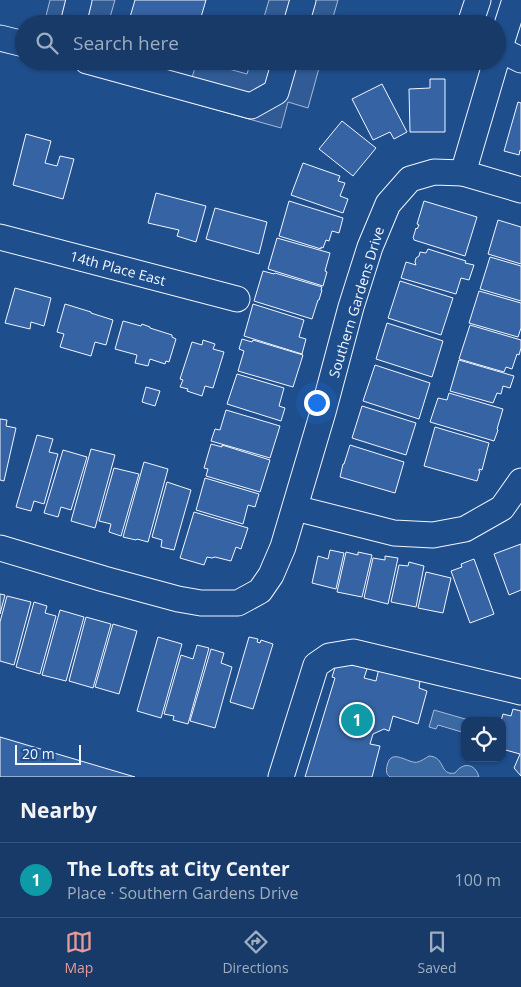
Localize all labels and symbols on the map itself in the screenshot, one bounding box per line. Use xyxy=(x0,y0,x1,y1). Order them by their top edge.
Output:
street label: Southern Gardens Drive xyxy=(324,224,388,380)
street label: 14th Place East xyxy=(68,246,168,290)
your location xyxy=(304,390,330,416)
pin: 1 xyxy=(341,701,373,739)
scale bar xyxy=(15,742,81,765)

